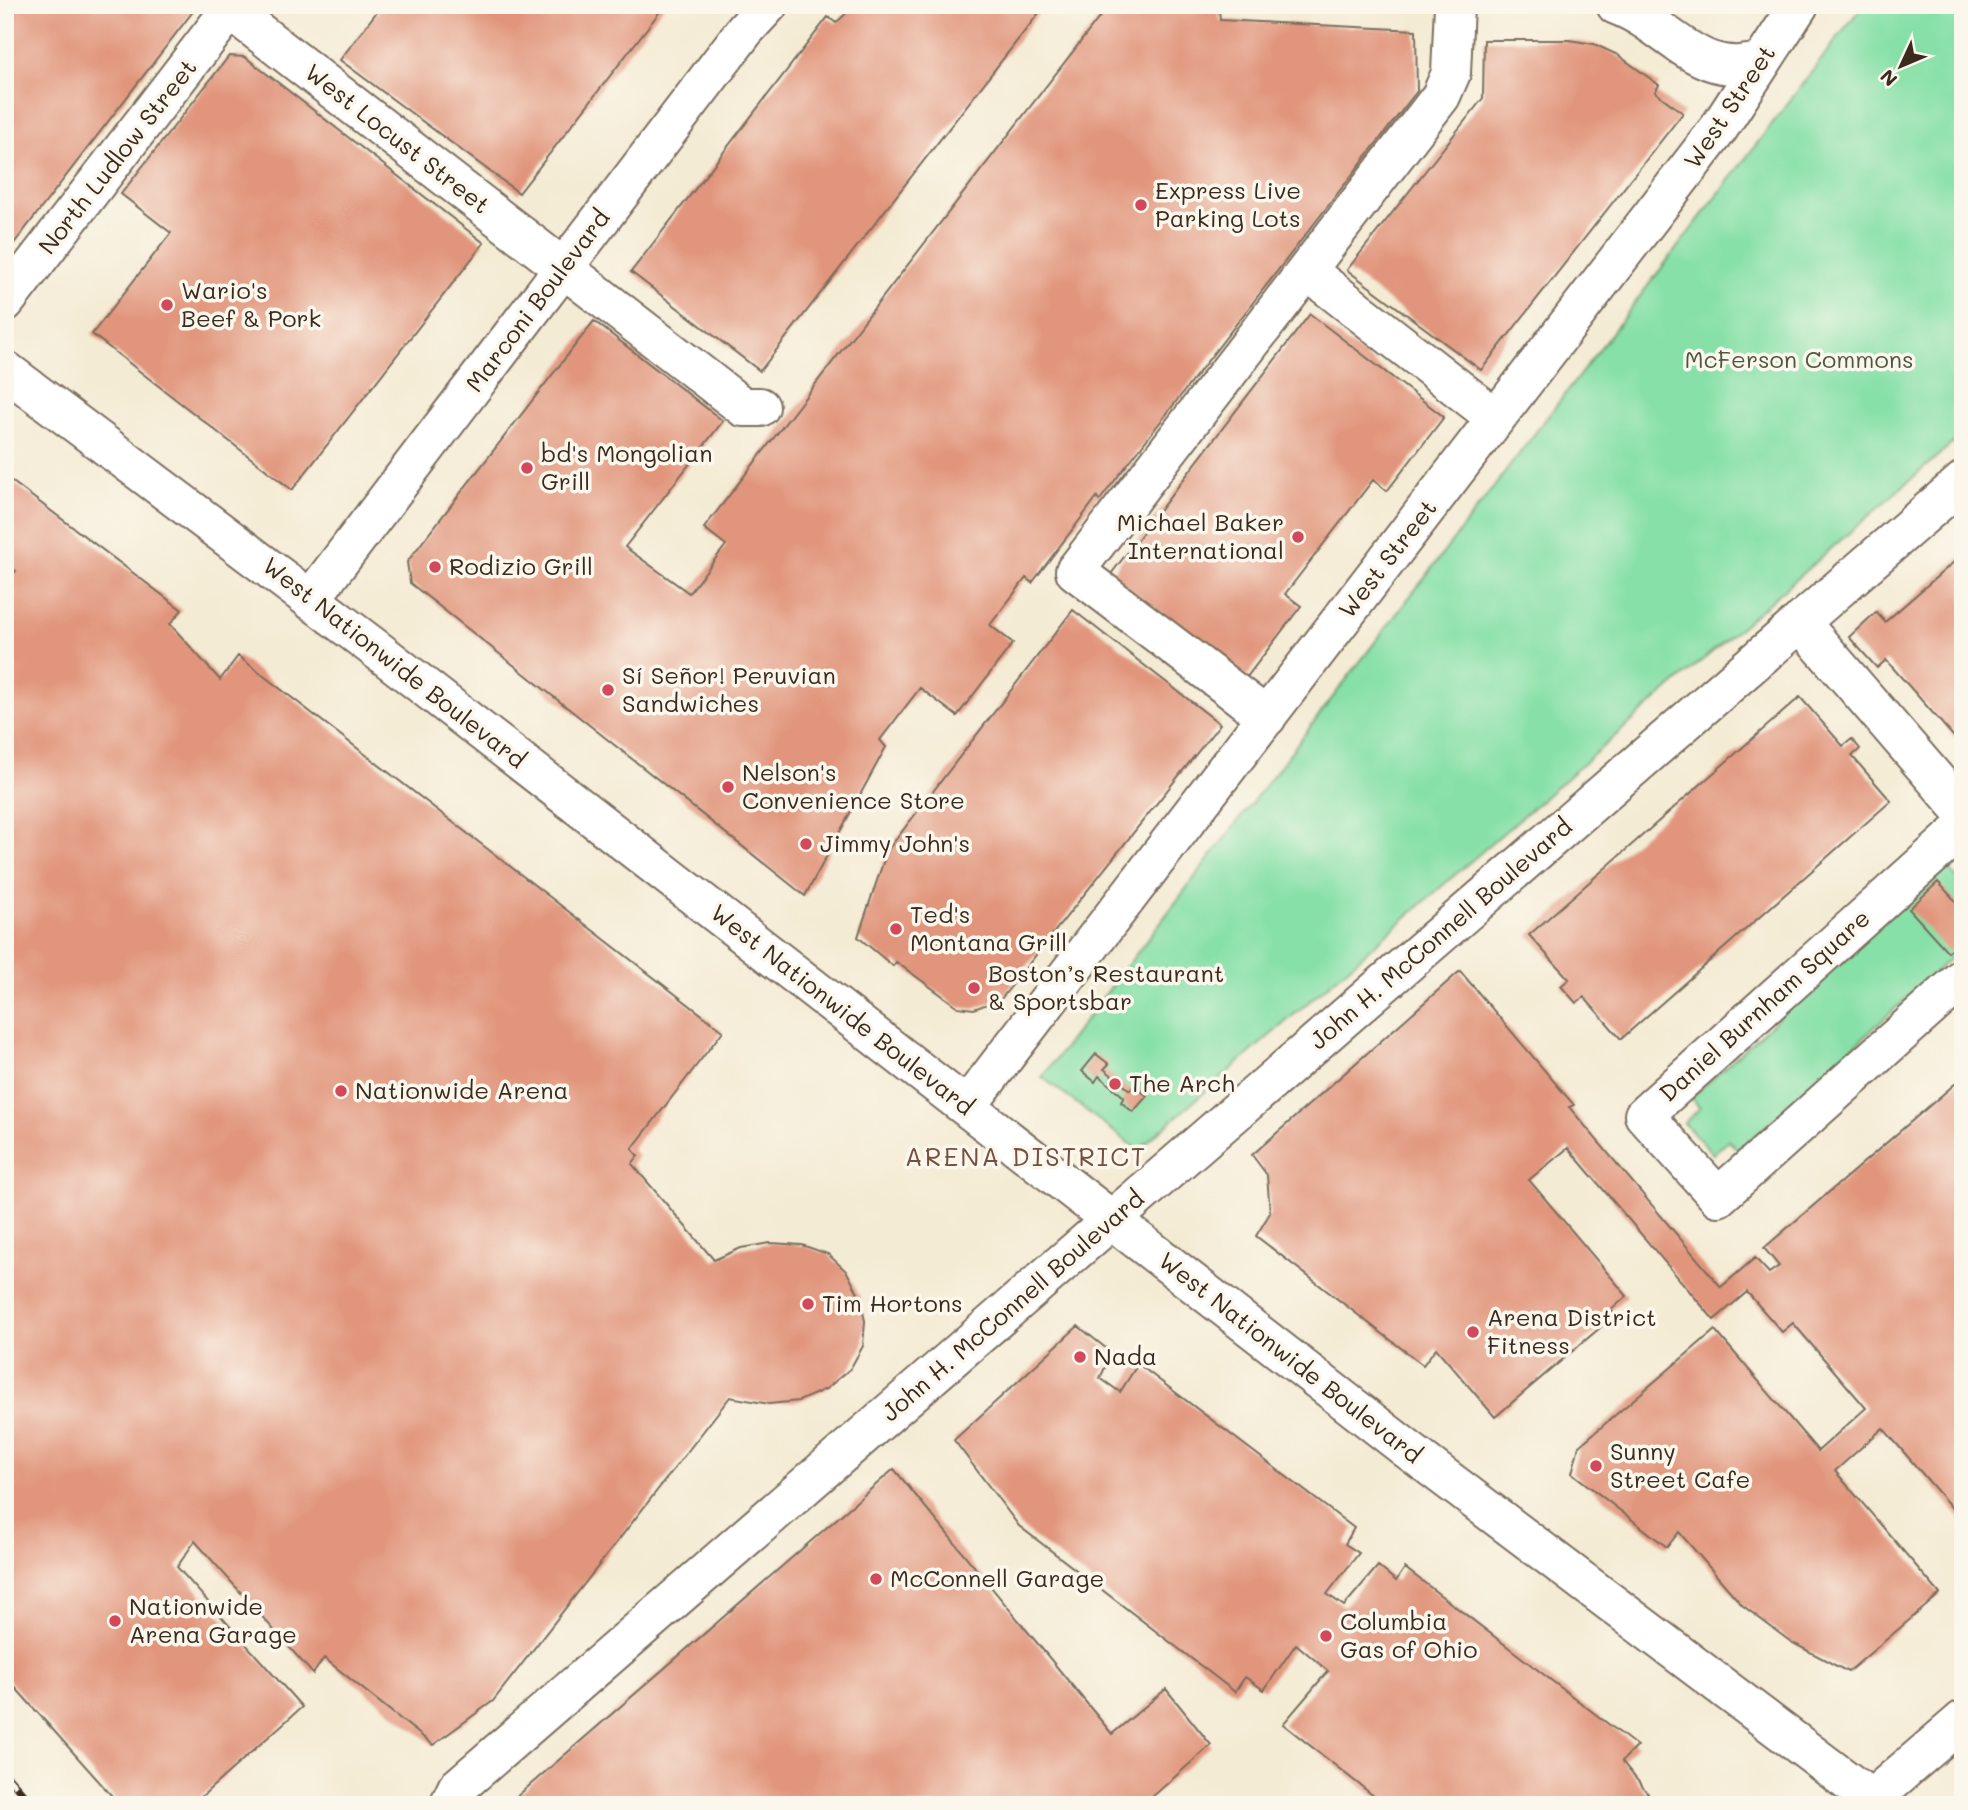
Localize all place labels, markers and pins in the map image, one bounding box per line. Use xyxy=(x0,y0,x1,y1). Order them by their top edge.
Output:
place label: Express Live Parking Lots xyxy=(1155,174,1301,233)
marker: Express Live Parking Lots xyxy=(1133,197,1149,213)
place label: Wario's Beef & Pork xyxy=(181,274,321,333)
marker: Wario's Beef & Pork xyxy=(159,297,175,313)
place label: bd's Mongolian Grill xyxy=(541,437,713,496)
marker: bd's Mongolian Grill xyxy=(519,460,535,476)
place label: Michael Baker International xyxy=(1117,506,1284,565)
marker: Michael Baker International xyxy=(1290,529,1306,545)
place label: Rodizio Grill xyxy=(449,550,593,581)
marker: Rodizio Grill xyxy=(427,559,443,575)
place label: Sí Señor! Peruvian Sandwiches xyxy=(622,659,836,718)
marker: Sí Señor! Peruvian Sandwiches xyxy=(600,682,616,698)
place label: Nelson's Convenience Store xyxy=(742,756,965,815)
marker: Nelson's Convenience Store xyxy=(720,779,736,795)
place label: Jimmy John's xyxy=(820,827,970,858)
marker: Jimmy John's xyxy=(798,836,814,852)
place label: Ted's Montana Grill xyxy=(910,898,1067,957)
marker: Ted's Montana Grill xyxy=(888,921,904,937)
place label: Boston’s Restaurant & Sportsbar xyxy=(988,957,1224,1016)
marker: Boston’s Restaurant & Sportsbar xyxy=(966,980,982,996)
place label: The Arch xyxy=(1129,1067,1235,1098)
place label: Nationwide Arena xyxy=(355,1074,569,1105)
marker: The Arch xyxy=(1107,1076,1123,1092)
marker: Nationwide Arena xyxy=(333,1083,349,1099)
place label: Tim Hortons xyxy=(822,1287,963,1318)
marker: Tim Hortons xyxy=(800,1296,816,1312)
place label: Arena District Fitness xyxy=(1487,1301,1657,1360)
marker: Arena District Fitness xyxy=(1465,1324,1481,1340)
place label: Nada xyxy=(1094,1340,1157,1371)
marker: Nada xyxy=(1072,1349,1088,1365)
place label: Sunny Street Cafe xyxy=(1610,1435,1750,1494)
marker: Sunny Street Cafe xyxy=(1588,1458,1604,1474)
place label: McConnell Garage xyxy=(890,1562,1104,1593)
marker: McConnell Garage xyxy=(868,1571,884,1587)
place label: Nationwide Arena Garage xyxy=(129,1590,297,1649)
place label: Columbia Gas of Ohio xyxy=(1340,1605,1477,1664)
marker: Nationwide Arena Garage xyxy=(107,1613,123,1629)
marker: Columbia Gas of Ohio xyxy=(1318,1628,1334,1644)

